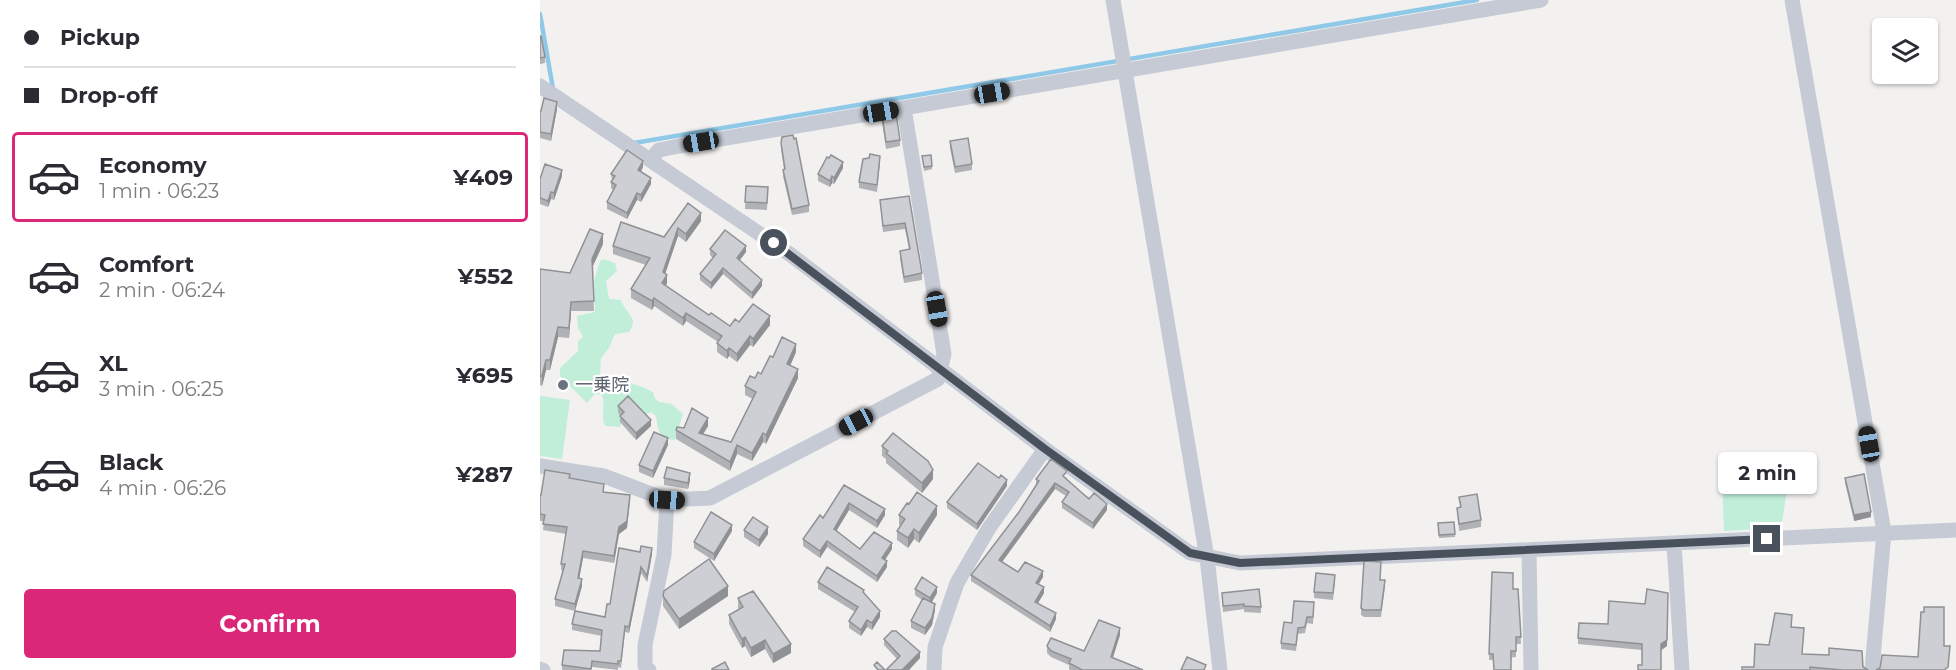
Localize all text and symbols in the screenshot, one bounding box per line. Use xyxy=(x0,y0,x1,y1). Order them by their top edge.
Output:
map controls xyxy=(1872,18,1938,84)
button: layers xyxy=(1872,18,1938,84)
text: Pickup xyxy=(60,24,140,51)
car xyxy=(973,81,1011,105)
text: Drop-off xyxy=(60,82,158,109)
car xyxy=(862,100,900,124)
car xyxy=(682,130,720,154)
icon: car xyxy=(27,150,81,204)
text: Economy xyxy=(99,152,207,179)
text: ¥409 xyxy=(453,164,513,191)
text: 1 min · 06:23 xyxy=(99,179,219,203)
route start xyxy=(760,229,787,256)
icon: car xyxy=(27,249,81,303)
text: Comfort xyxy=(99,251,194,278)
text: ¥552 xyxy=(458,263,513,290)
text: 2 min · 06:24 xyxy=(99,278,225,302)
car xyxy=(925,290,949,328)
icon: car xyxy=(27,348,81,402)
text: XL xyxy=(99,350,128,377)
text: ¥695 xyxy=(456,362,513,389)
place label: 一乗院 xyxy=(575,374,629,396)
text: 3 min · 06:25 xyxy=(99,377,224,401)
marker: 一乗院 xyxy=(556,378,570,392)
car xyxy=(836,406,876,438)
car xyxy=(1857,425,1881,463)
icon: car xyxy=(27,447,81,501)
text: Black xyxy=(99,449,163,476)
callout: 2 min xyxy=(1718,452,1816,494)
text: ¥287 xyxy=(456,461,513,488)
text: 2 min xyxy=(1738,461,1797,485)
text: 4 min · 06:26 xyxy=(99,476,226,500)
car xyxy=(649,490,685,510)
route end xyxy=(1753,525,1780,552)
button: Confirm xyxy=(24,589,516,658)

